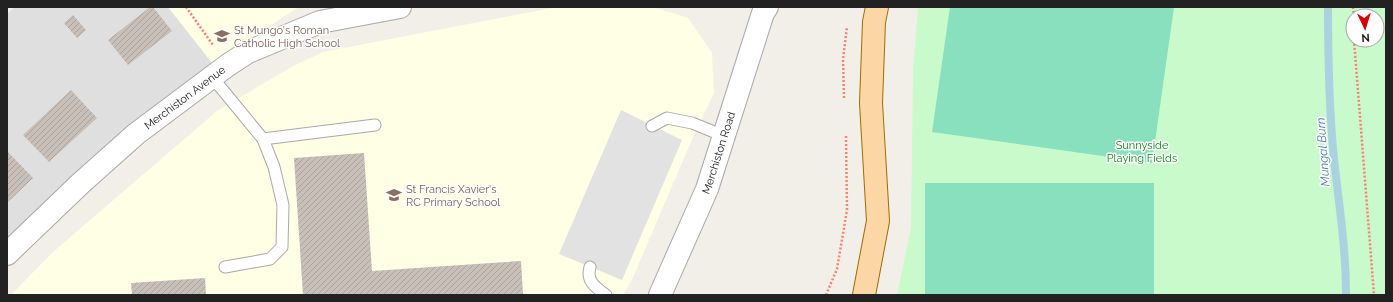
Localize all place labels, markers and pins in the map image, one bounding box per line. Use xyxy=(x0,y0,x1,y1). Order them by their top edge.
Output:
place label: St Mungo's Roman Catholic High School xyxy=(234,24,340,50)
school or university icon: St Mungo's Roman Catholic High School xyxy=(213,27,231,45)
place label: St Francis Xavier's RC Primary School xyxy=(406,183,500,209)
school or university icon: St Francis Xavier's RC Primary School xyxy=(385,186,403,204)

